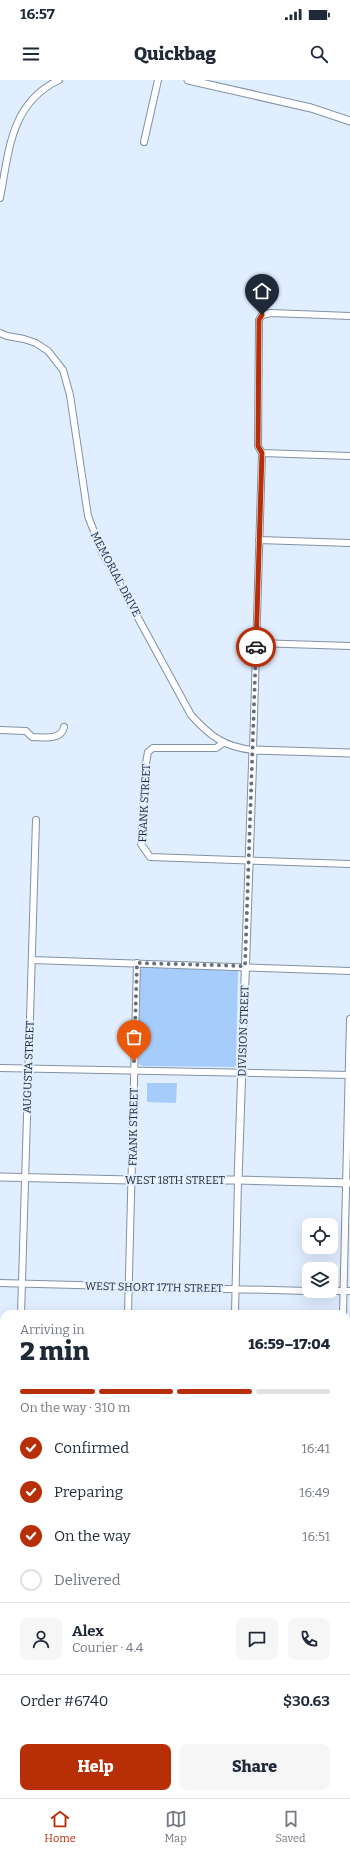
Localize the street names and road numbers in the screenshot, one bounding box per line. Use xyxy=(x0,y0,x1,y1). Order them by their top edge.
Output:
street label: MEMORIAL DRIVE xyxy=(88,530,143,619)
street label: FRANK STREET xyxy=(136,763,153,843)
street label: DIVISION STREET xyxy=(235,985,252,1077)
street label: AUGUSTA STREET xyxy=(20,1020,37,1114)
street label: FRANK STREET xyxy=(126,1087,141,1166)
street label: WEST 18TH STREET xyxy=(125,1174,225,1187)
street label: WEST SHORT 17TH STREET xyxy=(85,1280,224,1295)

